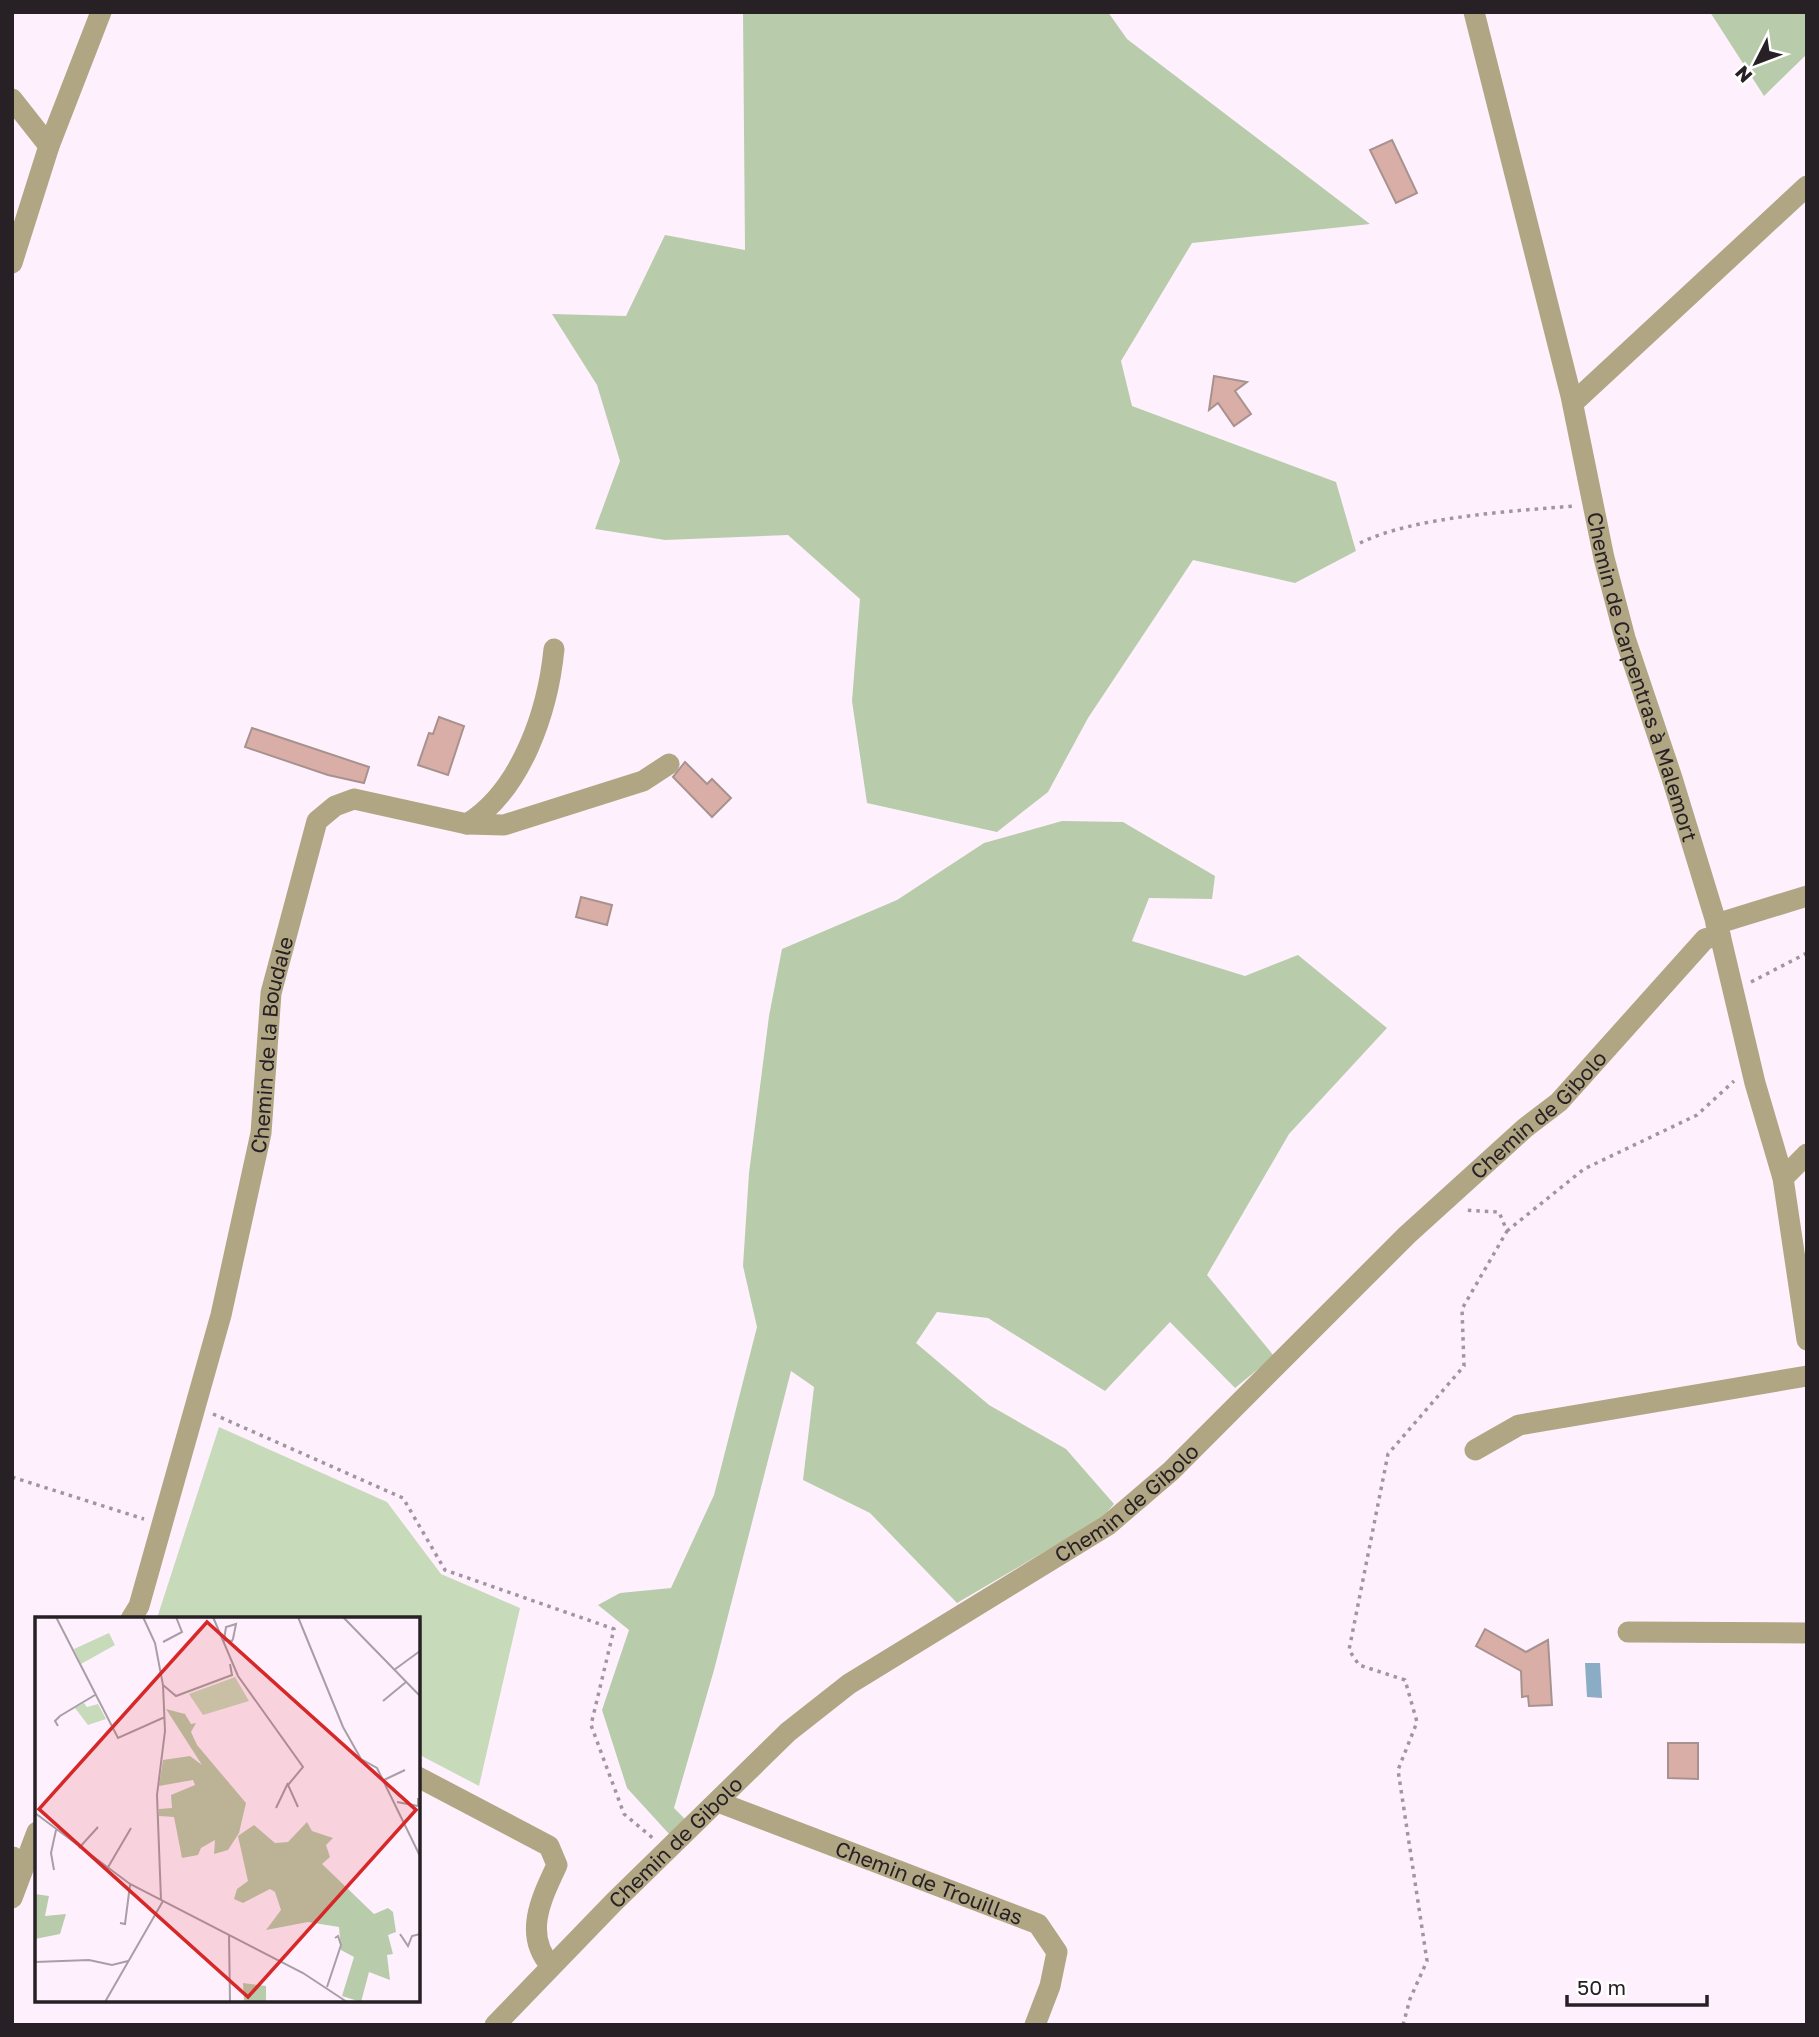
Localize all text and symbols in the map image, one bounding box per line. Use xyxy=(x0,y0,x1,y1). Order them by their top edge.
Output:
north arrow xyxy=(1721,28,1791,98)
text: N xyxy=(1730,62,1756,88)
street label: Chemin de Carpentras à Malemort xyxy=(1582,509,1704,845)
street label: Chemin de la Boudale xyxy=(244,933,299,1156)
street label: Chemin de Gibolo xyxy=(1465,1045,1612,1184)
street label: Chemin de Gibolo xyxy=(1050,1438,1204,1568)
inset map xyxy=(35,1617,420,2002)
street label: Chemin de Gibolo xyxy=(603,1771,748,1913)
street label: Chemin de Trouillas xyxy=(832,1835,1027,1930)
scale bar xyxy=(1567,1964,1707,2008)
text: 50 m xyxy=(1577,1974,1626,2000)

